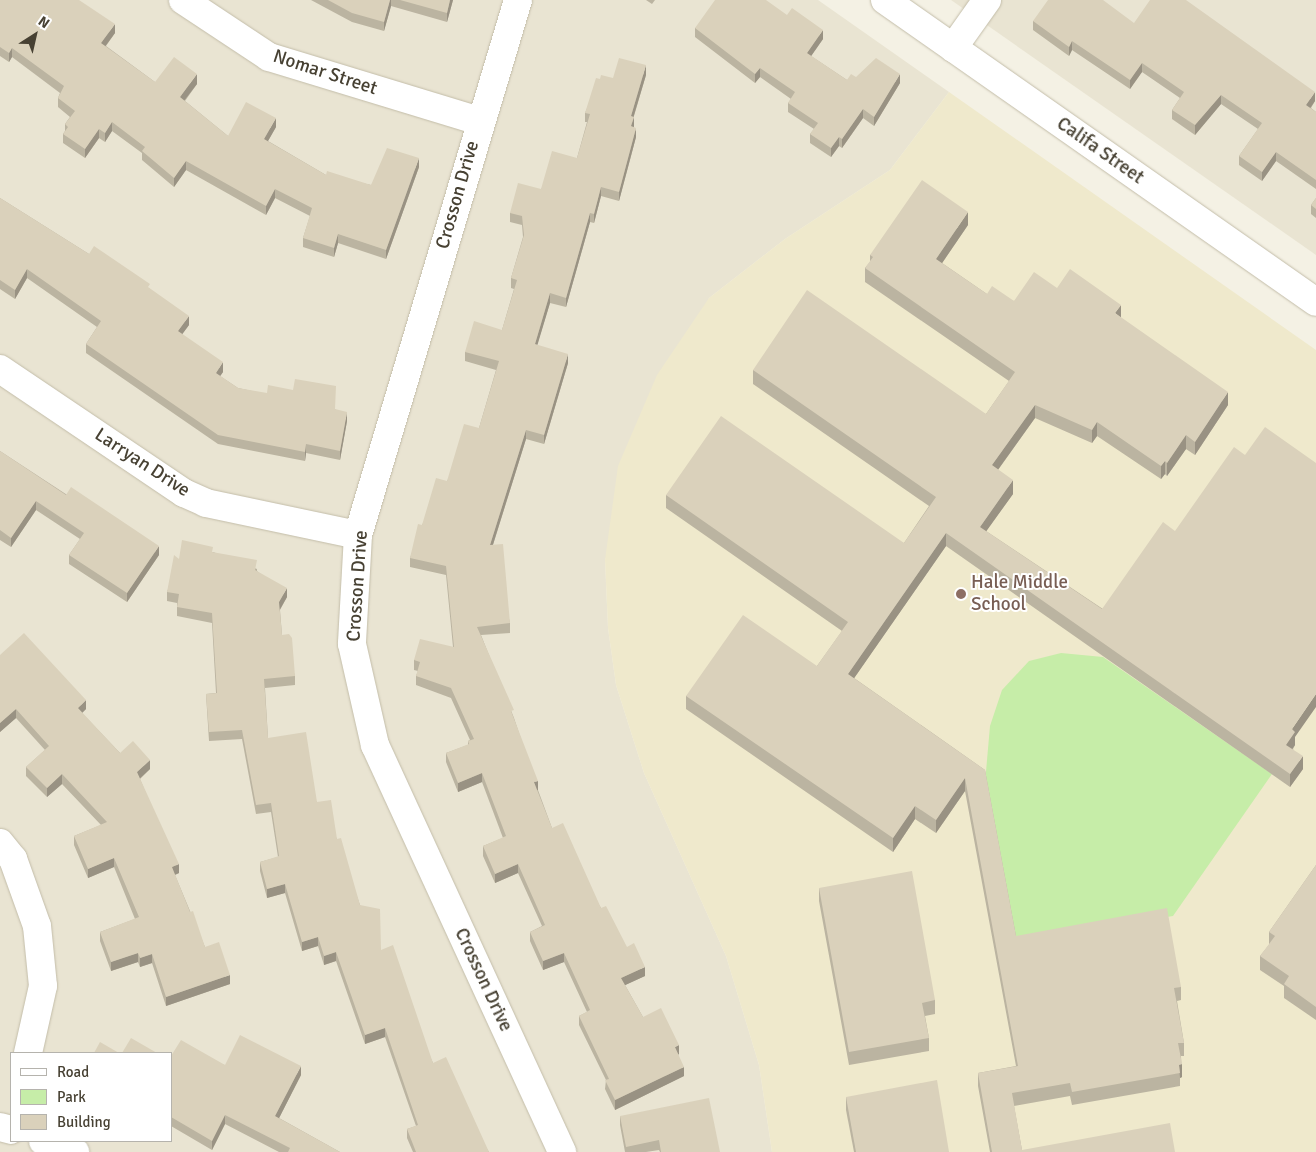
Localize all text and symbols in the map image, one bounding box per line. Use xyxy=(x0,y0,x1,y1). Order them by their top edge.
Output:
north arrow xyxy=(10,10,60,60)
text: N xyxy=(35,13,53,32)
street label: Nomar Street xyxy=(270,45,380,101)
street label: Califa Street xyxy=(1052,113,1148,189)
street label: Crosson Drive xyxy=(432,138,484,252)
street label: Larryan Drive xyxy=(90,424,194,502)
street label: Crosson Drive xyxy=(343,530,373,642)
place label: Hale Middle School xyxy=(971,572,1068,616)
marker: Hale Middle School xyxy=(955,588,967,600)
street label: Crosson Drive xyxy=(449,925,517,1035)
legend xyxy=(10,1052,172,1142)
text: Road xyxy=(57,1063,89,1081)
text: Park xyxy=(57,1088,86,1106)
text: Building xyxy=(57,1113,111,1131)

